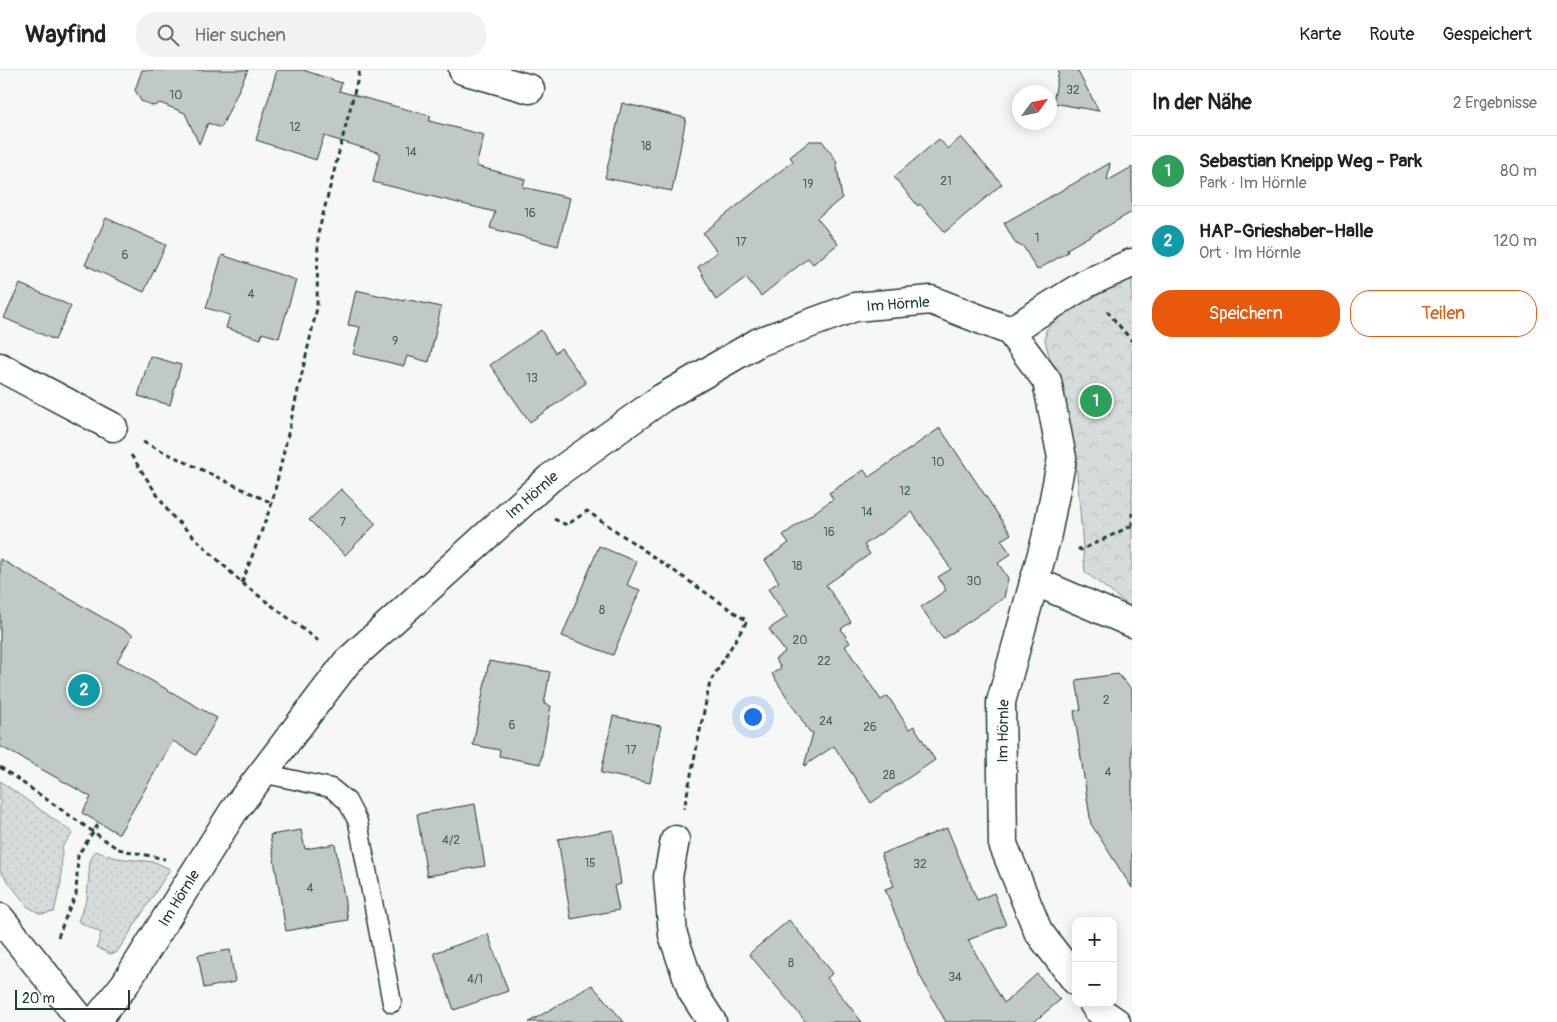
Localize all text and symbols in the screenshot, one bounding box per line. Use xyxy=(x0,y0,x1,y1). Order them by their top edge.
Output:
search box xyxy=(136,12,486,57)
text: Wayfind xyxy=(25,20,106,49)
icon: search xyxy=(154,21,182,49)
text: Hier suchen xyxy=(194,23,286,47)
text: Karte xyxy=(1299,23,1341,46)
text: Route xyxy=(1369,23,1414,46)
text: Gespeichert xyxy=(1442,23,1532,46)
house number: 32 xyxy=(1066,83,1080,98)
north arrow xyxy=(1012,85,1057,130)
house number: 10 xyxy=(170,88,182,103)
text: In der Nähe xyxy=(1152,89,1252,116)
text: 2 Ergebnisse xyxy=(1453,93,1537,113)
house number: 12 xyxy=(289,120,301,135)
house number: 18 xyxy=(641,139,651,154)
house number: 14 xyxy=(405,145,417,160)
text: Sebastian Kneipp Weg - Park xyxy=(1199,149,1422,173)
text: 1 xyxy=(1165,161,1171,181)
text: 80 m xyxy=(1500,161,1537,181)
text: Park · Im Hörnle xyxy=(1199,173,1307,193)
house number: 21 xyxy=(940,174,952,189)
house number: 19 xyxy=(803,177,813,192)
house number: 16 xyxy=(524,206,536,221)
text: HAP-Grieshaber-Halle xyxy=(1199,219,1373,243)
house number: 1 xyxy=(1035,231,1039,246)
text: 2 xyxy=(1164,231,1172,251)
text: 120 m xyxy=(1493,231,1537,251)
house number: 17 xyxy=(735,235,747,250)
text: Ort · Im Hörnle xyxy=(1199,243,1301,263)
house number: 6 xyxy=(122,248,129,263)
house number: 4 xyxy=(248,287,255,302)
button: Speichern xyxy=(1152,290,1340,337)
button: Teilen xyxy=(1350,290,1537,337)
street label: Im Hörnle xyxy=(866,293,931,316)
house number: 9 xyxy=(392,334,398,349)
house number: 13 xyxy=(526,371,538,386)
pin: 1 xyxy=(1080,382,1112,420)
house number: 10 xyxy=(932,455,944,470)
street label: Im Hörnle xyxy=(502,467,563,523)
house number: 12 xyxy=(899,484,911,499)
house number: 14 xyxy=(861,505,873,520)
house number: 7 xyxy=(340,515,347,530)
house number: 16 xyxy=(823,525,835,540)
house number: 18 xyxy=(792,559,802,574)
house number: 30 xyxy=(967,574,981,589)
house number: 8 xyxy=(599,603,605,618)
house number: 20 xyxy=(793,633,807,648)
house number: 22 xyxy=(817,654,831,669)
pin: 2 xyxy=(68,671,100,709)
house number: 2 xyxy=(1103,693,1110,708)
street label: Im Hörnle xyxy=(993,699,1014,763)
your location xyxy=(740,704,766,730)
house number: 24 xyxy=(819,714,833,729)
house number: 6 xyxy=(509,718,516,733)
house number: 26 xyxy=(863,720,877,735)
house number: 17 xyxy=(625,743,637,758)
house number: 4 xyxy=(1105,765,1112,780)
house number: 28 xyxy=(883,768,895,783)
house number: 4/2 xyxy=(442,833,460,848)
house number: 15 xyxy=(584,856,596,871)
house number: 32 xyxy=(913,857,927,872)
street label: Im Hörnle xyxy=(155,866,205,930)
house number: 4 xyxy=(307,881,314,896)
map controls xyxy=(1072,917,1117,1007)
button: + xyxy=(1072,917,1117,962)
house number: 8 xyxy=(788,956,794,971)
button: − xyxy=(1072,962,1117,1007)
house number: 34 xyxy=(948,970,962,985)
house number: 4/1 xyxy=(467,972,483,987)
scale bar xyxy=(15,987,130,1010)
text: 20 m xyxy=(22,990,55,1007)

